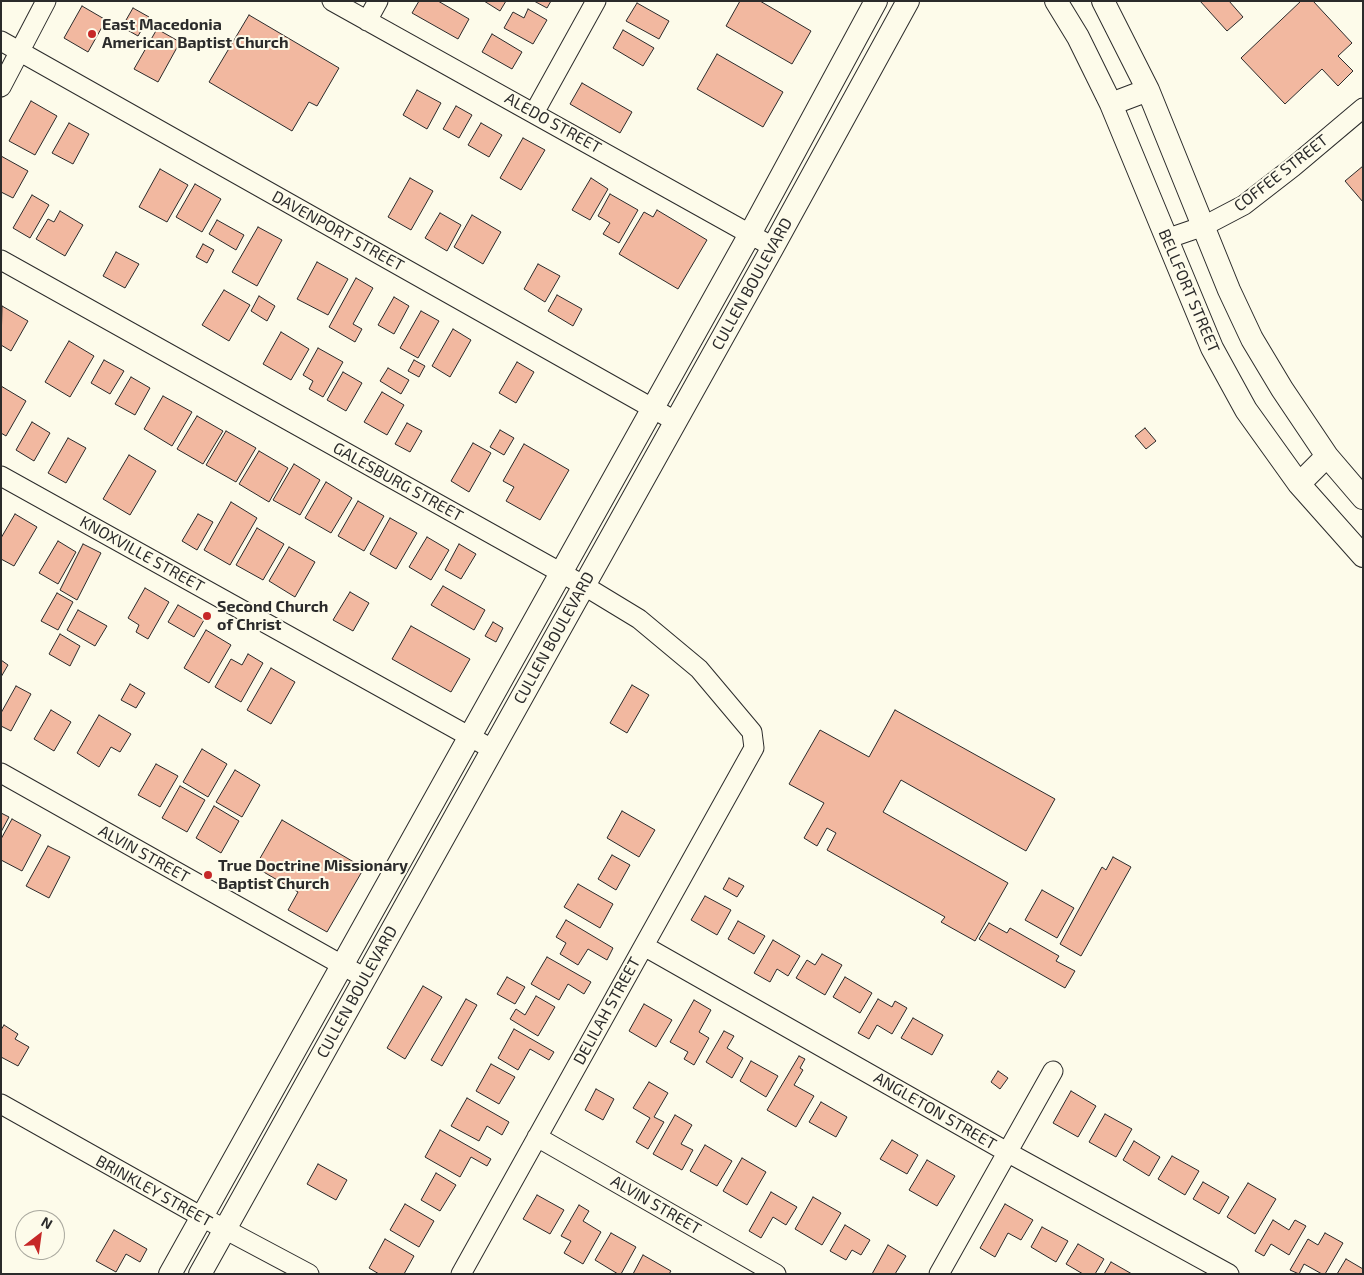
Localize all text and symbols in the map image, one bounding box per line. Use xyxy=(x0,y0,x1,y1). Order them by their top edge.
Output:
place label: East Macedonia American Baptist Church xyxy=(102,15,289,53)
marker: East Macedonia American Baptist Church xyxy=(86,28,98,40)
street label: ALEDO STREET xyxy=(501,89,605,157)
street label: COFFEE STREET xyxy=(1230,130,1332,216)
street label: DAVENPORT STREET xyxy=(269,187,407,275)
street label: CULLEN BOULEVARD xyxy=(708,215,796,353)
street label: BELLFORT STREET xyxy=(1154,226,1224,356)
street label: GALESBURG STREET xyxy=(330,438,466,526)
street label: KNOXVILLE STREET xyxy=(76,512,208,596)
street label: CULLEN BOULEVARD xyxy=(510,569,598,707)
place label: Second Church of Christ xyxy=(217,597,328,635)
marker: Second Church of Christ xyxy=(201,610,213,622)
street label: ALVIN STREET xyxy=(95,821,193,887)
place label: True Doctrine Missionary Baptist Church xyxy=(218,856,408,894)
marker: True Doctrine Missionary Baptist Church xyxy=(202,869,214,881)
street label: CULLEN BOULEVARD xyxy=(313,923,401,1061)
street label: DELILAH STREET xyxy=(570,954,644,1068)
street label: ANGLETON STREET xyxy=(870,1068,1000,1154)
street label: BRINKLEY STREET xyxy=(93,1151,215,1231)
street label: ALVIN STREET xyxy=(607,1171,705,1239)
north arrow xyxy=(15,1210,65,1260)
text: N xyxy=(39,1213,56,1232)

